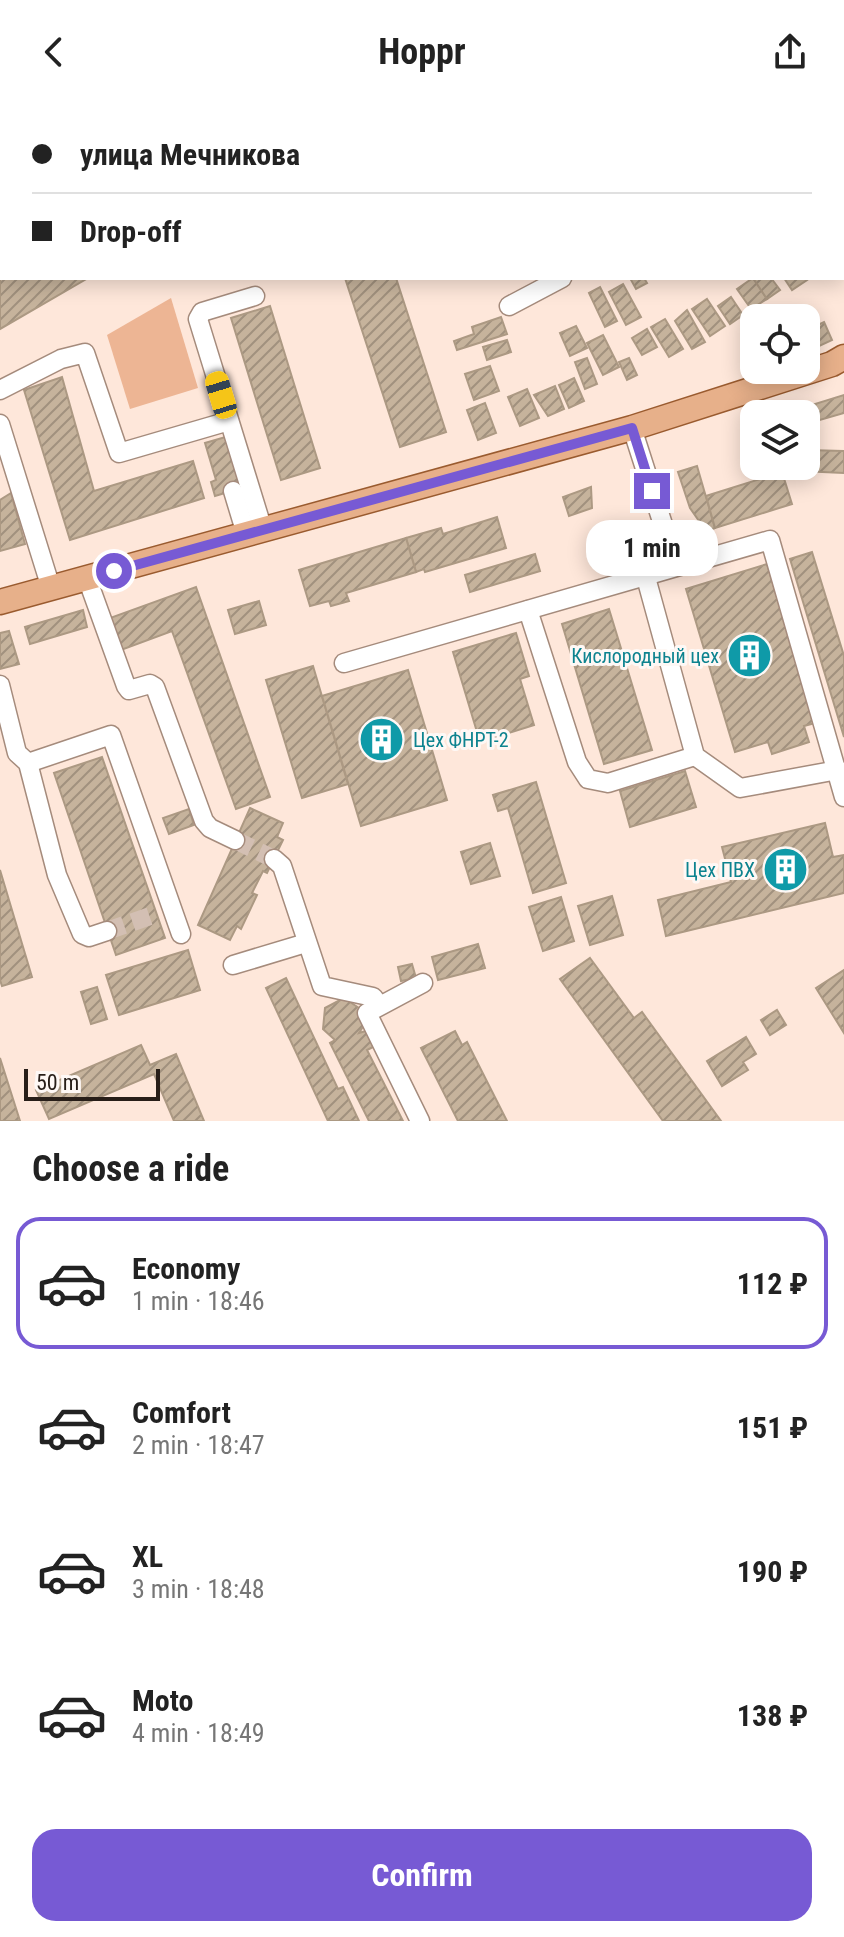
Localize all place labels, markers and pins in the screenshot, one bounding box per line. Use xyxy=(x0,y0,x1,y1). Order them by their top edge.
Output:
building icon: Кислородный цех xyxy=(726,632,774,680)
place label: Кислородный цех xyxy=(571,644,719,668)
building icon: Цех ФНРТ-2 xyxy=(358,716,406,764)
place label: Цех ФНРТ-2 xyxy=(413,728,509,752)
building icon: Цех ПВХ xyxy=(762,846,810,894)
place label: Цех ПВХ xyxy=(685,858,755,882)

